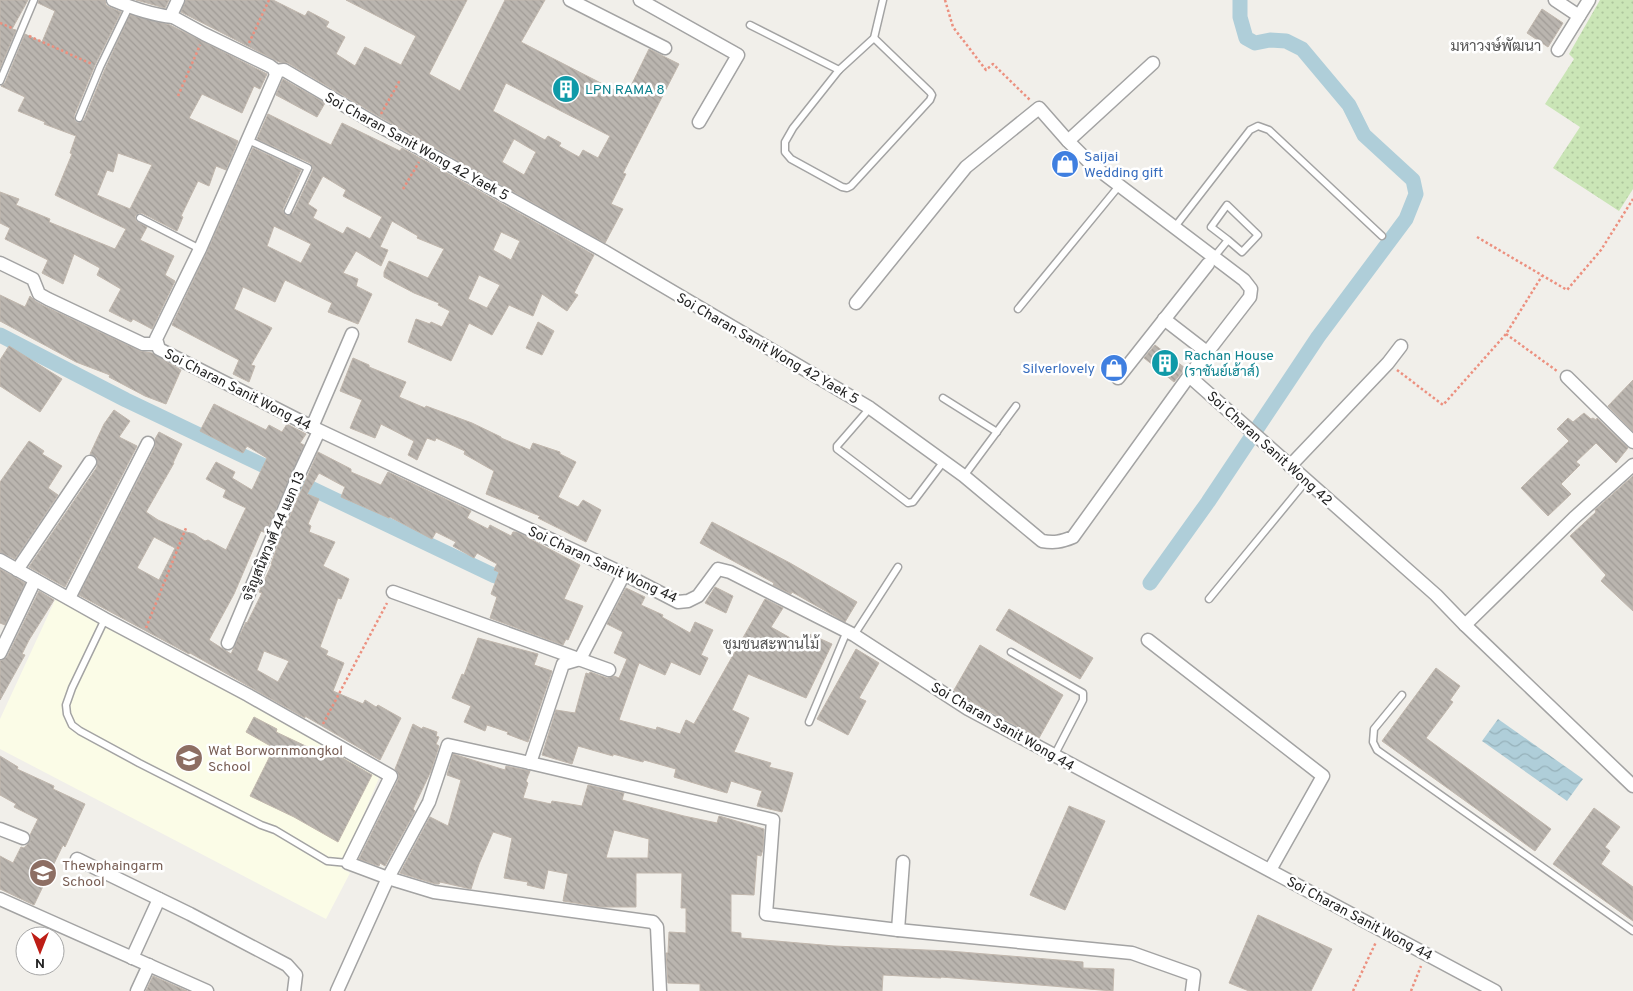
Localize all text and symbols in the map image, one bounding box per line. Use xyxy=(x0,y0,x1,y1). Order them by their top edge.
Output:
district label: มหาวงษ์พัฒนา xyxy=(1451,36,1541,57)
building icon: LPN RAMA 8 xyxy=(551,74,581,104)
place label: LPN RAMA 8 xyxy=(585,82,665,99)
street label: Soi Charan Sanit Wong 42 Yaek 5 xyxy=(321,89,511,205)
shop icon: Saijai Wedding gift xyxy=(1050,149,1080,179)
place label: Saijai Wedding gift xyxy=(1084,149,1163,182)
street label: Soi Charan Sanit Wong 42 Yaek 5 xyxy=(673,290,862,409)
street label: Soi Charan Sanit Wong 44 xyxy=(161,346,314,435)
building icon: Rachan House (ราชันย์เฮ้าส์) xyxy=(1150,348,1180,378)
place label: Rachan House (ราชันย์เฮ้าส์) xyxy=(1184,348,1274,381)
shop icon: Silverlovely xyxy=(1099,353,1129,383)
place label: Silverlovely xyxy=(1022,361,1095,378)
street label: Soi Charan Sanit Wong 42 xyxy=(1203,388,1335,510)
street label: จริญสนิทวงศ์ 44 แยก 13 xyxy=(237,468,309,604)
street label: Soi Charan Sanit Wong 44 xyxy=(525,523,680,607)
district label: ชุมชนสะพานไม้ xyxy=(723,634,820,655)
street label: Soi Charan Sanit Wong 44 xyxy=(928,679,1077,775)
school or university icon: Wat Borwornmongkol School xyxy=(174,743,204,773)
place label: Wat Borwornmongkol School xyxy=(208,743,343,776)
school or university icon: Thewphaingarm School xyxy=(28,858,58,888)
place label: Thewphaingarm School xyxy=(62,858,163,891)
street label: Soi Charan Sanit Wong 44 xyxy=(1283,874,1435,965)
north arrow xyxy=(15,926,65,976)
text: N xyxy=(35,954,45,971)

